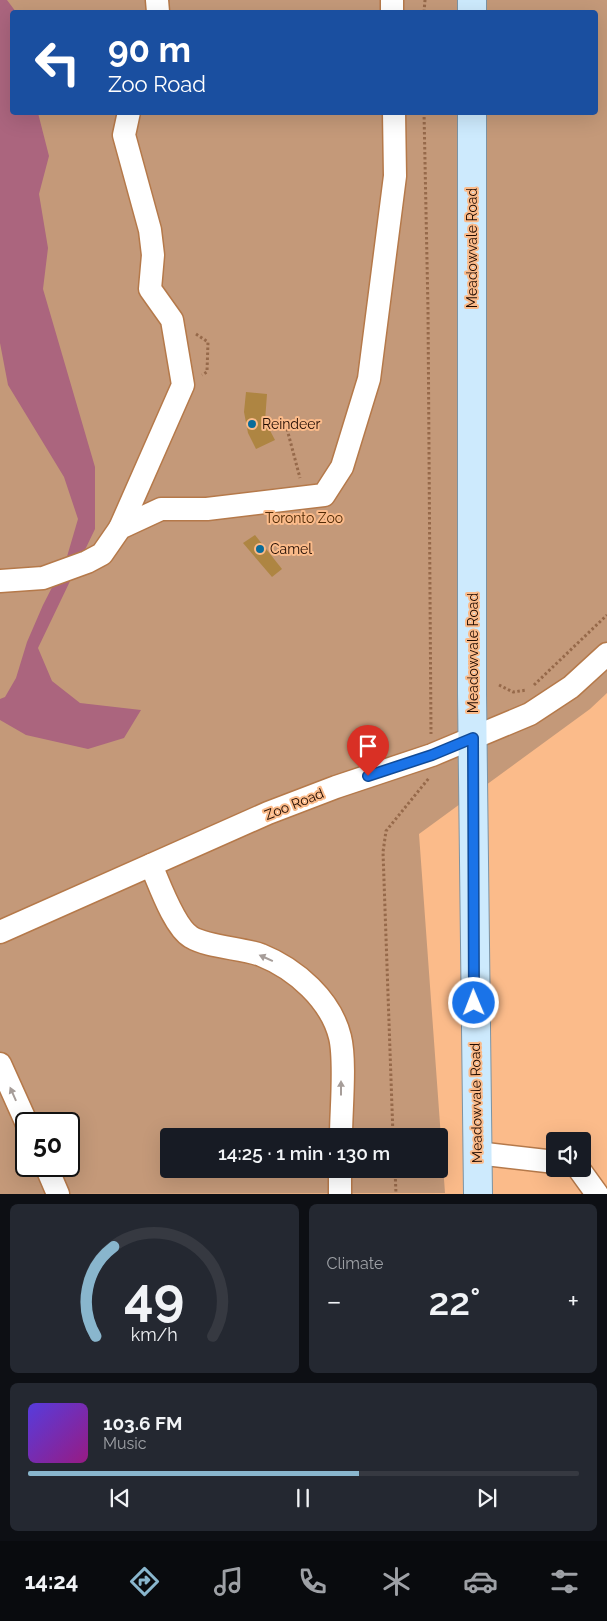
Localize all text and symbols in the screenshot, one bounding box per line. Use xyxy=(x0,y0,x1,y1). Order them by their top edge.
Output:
text: 90 m xyxy=(108,29,191,70)
icon: left xyxy=(25,30,90,95)
text: Zoo Road xyxy=(108,71,206,97)
street label: Meadowvale Road xyxy=(464,188,480,308)
place label: Reindeer xyxy=(262,416,320,432)
marker: Reindeer xyxy=(246,418,258,430)
park label: Toronto Zoo xyxy=(265,510,343,526)
place label: Camel xyxy=(270,541,312,557)
marker: Camel xyxy=(254,543,266,555)
street label: Meadowvale Road xyxy=(465,593,481,713)
pin xyxy=(347,725,389,776)
icon: arrive xyxy=(354,732,382,760)
street label: Zoo Road xyxy=(262,785,326,823)
one-way arrow xyxy=(259,953,273,961)
position arrow xyxy=(447,976,499,1028)
street label: Meadowvale Road xyxy=(467,1043,485,1163)
one-way arrow xyxy=(337,1079,345,1095)
one-way arrow xyxy=(9,1087,17,1101)
speed limit sign: 50 xyxy=(15,1112,80,1177)
map controls xyxy=(546,1132,591,1177)
button: sound xyxy=(546,1132,591,1177)
text: 14:25 · 1 min · 130 m xyxy=(218,1142,390,1164)
text: Climate xyxy=(327,1254,383,1273)
text: 49 xyxy=(124,1266,184,1327)
text: 22° xyxy=(429,1279,480,1324)
text: − xyxy=(327,1285,342,1318)
text: + xyxy=(567,1285,579,1318)
text: km/h xyxy=(131,1324,178,1345)
text: 103.6 FM xyxy=(103,1412,182,1434)
text: Music xyxy=(103,1434,147,1453)
icon: previous xyxy=(106,1484,134,1512)
icon: pause xyxy=(289,1484,317,1512)
icon: next xyxy=(473,1484,501,1512)
icon: directions xyxy=(127,1564,162,1599)
icon: music xyxy=(211,1564,246,1599)
icon: phone xyxy=(295,1564,330,1599)
icon: climate xyxy=(379,1564,414,1599)
icon: car xyxy=(463,1564,498,1599)
icon: filters xyxy=(547,1564,582,1599)
text: 14:24 xyxy=(25,1568,78,1594)

